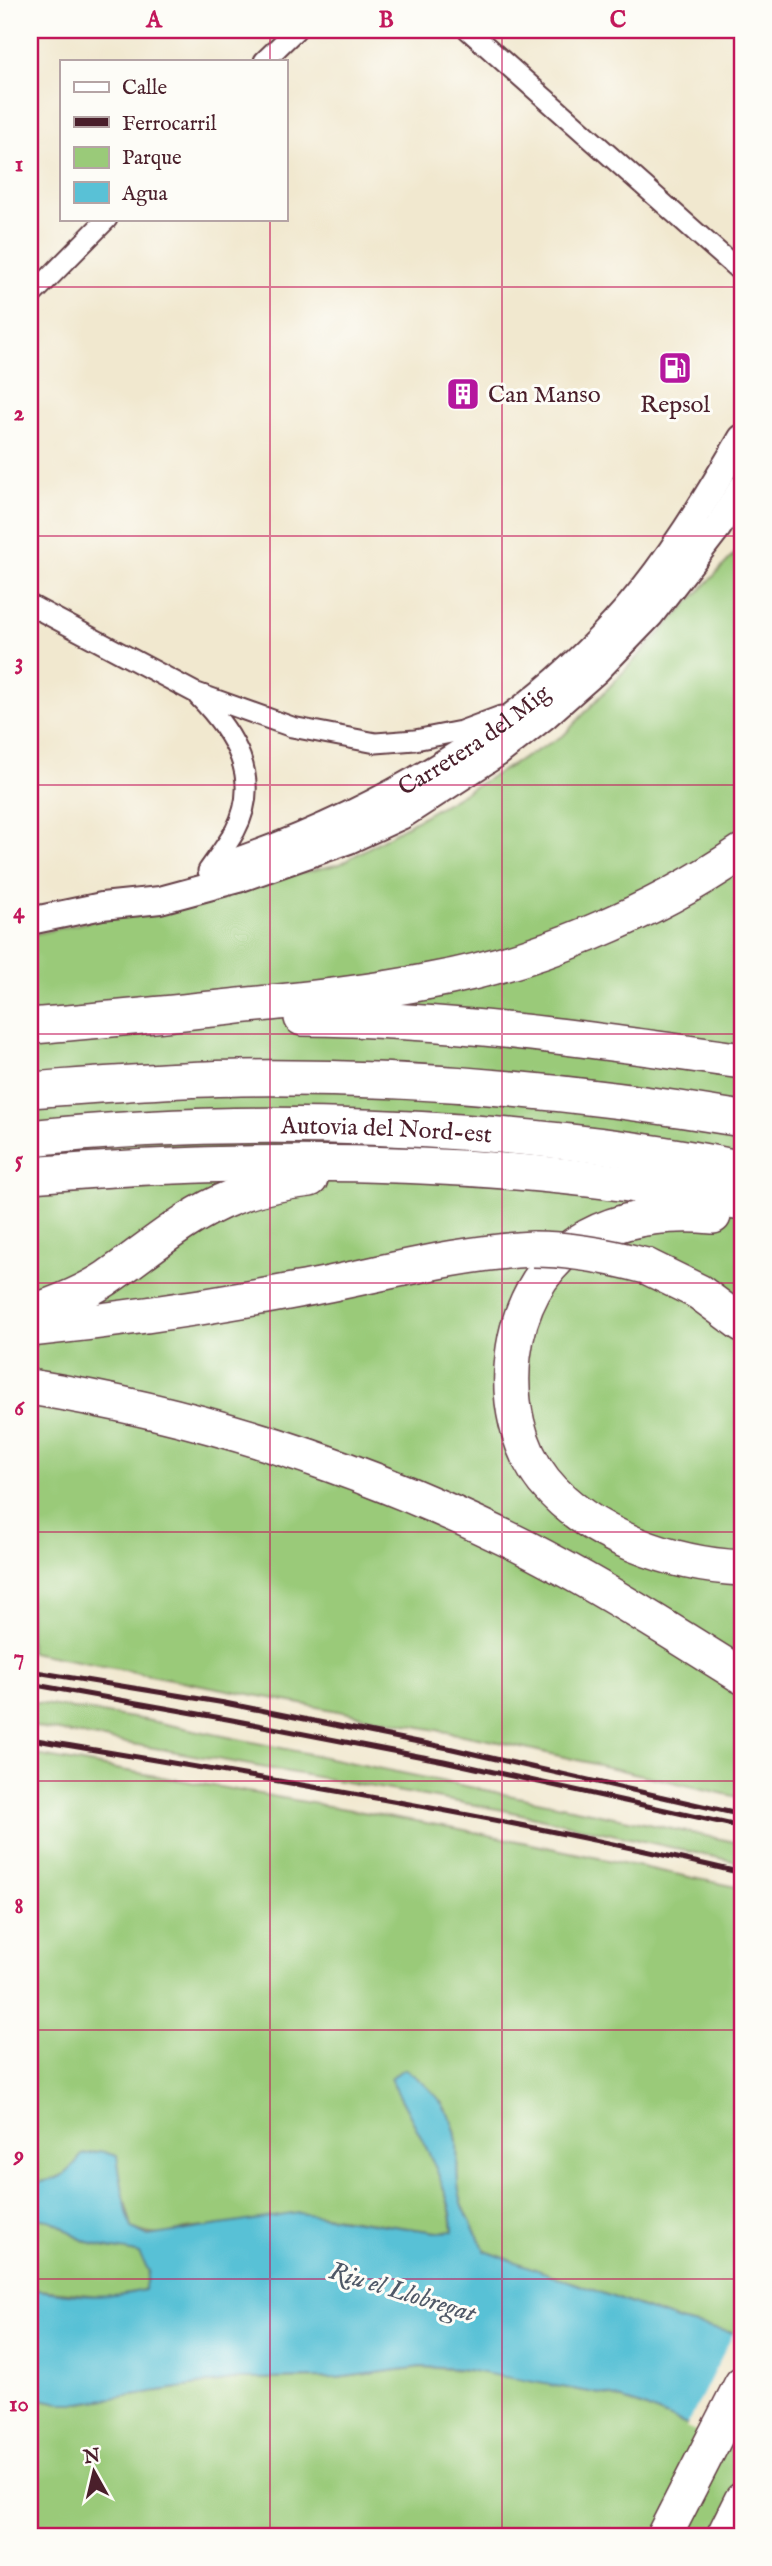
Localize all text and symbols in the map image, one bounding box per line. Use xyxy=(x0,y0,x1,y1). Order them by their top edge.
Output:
text: A xyxy=(145,6,163,35)
text: B xyxy=(378,6,394,35)
text: C xyxy=(610,6,627,35)
legend xyxy=(60,60,287,220)
text: Calle xyxy=(122,75,167,102)
text: Ferrocarril xyxy=(122,111,217,138)
text: Parque xyxy=(122,145,182,172)
text: 1 xyxy=(15,150,23,179)
text: Agua xyxy=(121,181,168,208)
fuel station icon: Repsol xyxy=(656,349,694,387)
building icon: Can Manso xyxy=(444,375,482,413)
place label: Can Manso xyxy=(488,380,601,411)
place label: Repsol xyxy=(640,390,710,421)
text: 2 xyxy=(14,399,25,428)
text: 3 xyxy=(15,648,23,677)
street label: Carretera del Mig xyxy=(393,678,558,804)
text: 4 xyxy=(13,897,25,926)
street label: Autovia del Nord-est xyxy=(280,1111,493,1151)
text: 5 xyxy=(15,1146,24,1175)
text: 6 xyxy=(14,1394,25,1423)
text: 7 xyxy=(14,1643,24,1672)
text: 8 xyxy=(14,1892,24,1921)
text: 9 xyxy=(13,2141,24,2170)
water label: Riu el Llobregat xyxy=(325,2254,482,2332)
text: 10 xyxy=(9,2390,29,2419)
north arrow xyxy=(60,2436,130,2506)
text: N xyxy=(81,2444,102,2470)

